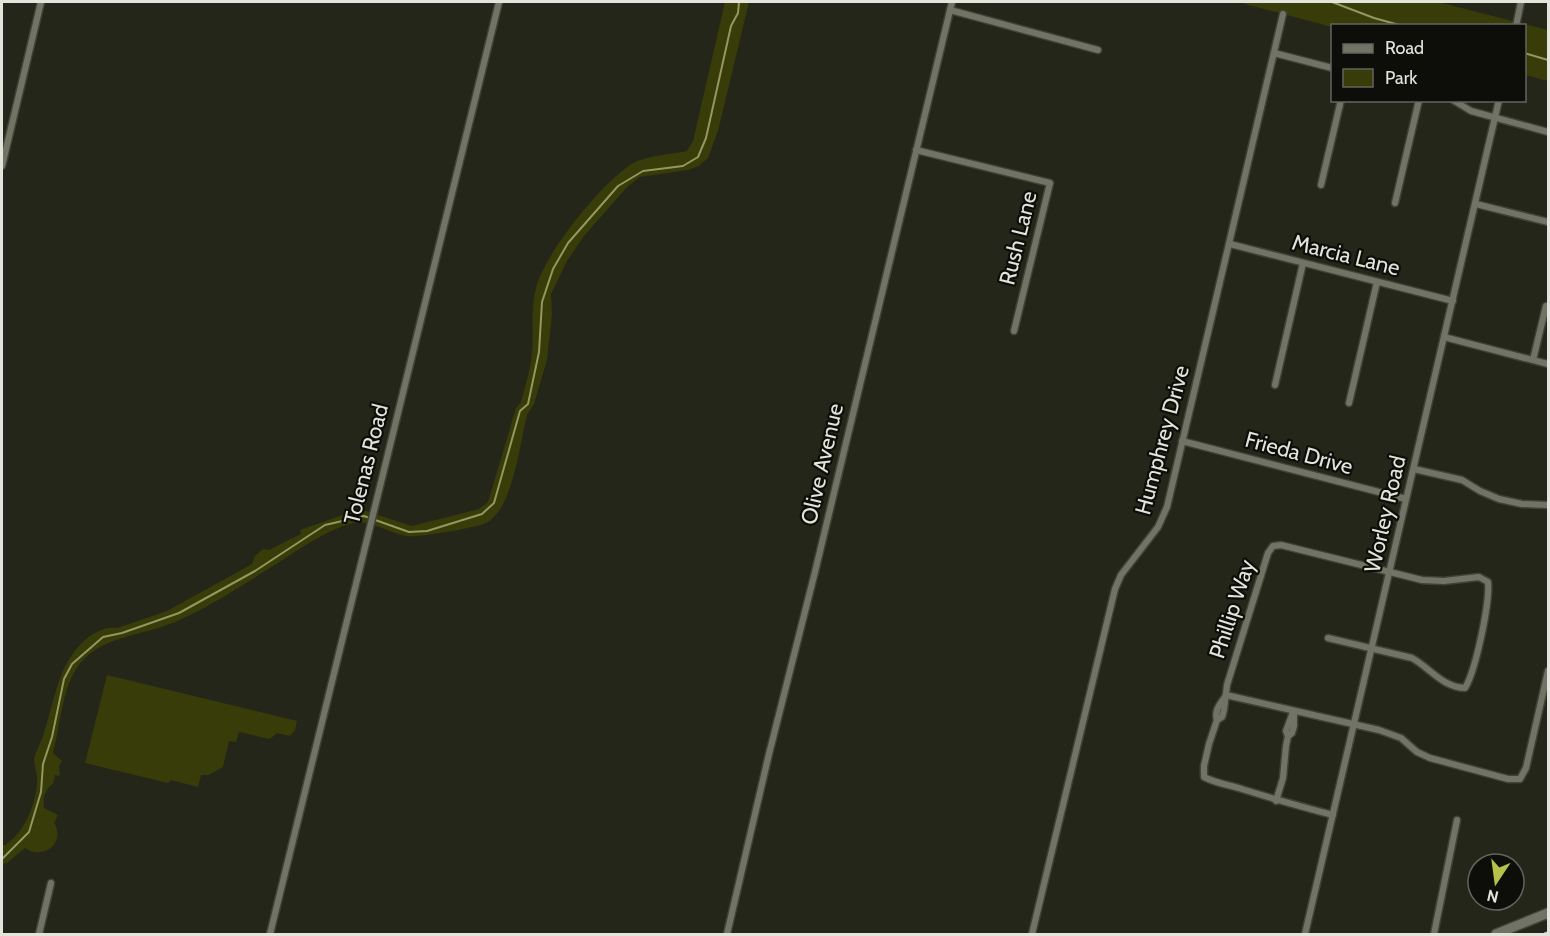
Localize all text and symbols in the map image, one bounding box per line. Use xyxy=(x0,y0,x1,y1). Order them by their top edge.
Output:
legend xyxy=(1331,24,1526,102)
text: Road xyxy=(1385,37,1424,59)
text: Park xyxy=(1385,67,1418,89)
street label: Rush Lane xyxy=(993,188,1043,288)
street label: Marcia Lane xyxy=(1289,229,1403,281)
street label: Humphrey Drive xyxy=(1129,362,1195,518)
street label: Tolenas Road xyxy=(338,401,394,527)
street label: Olive Avenue xyxy=(795,401,849,527)
street label: Frieda Drive xyxy=(1242,426,1356,480)
street label: Worley Road xyxy=(1358,453,1412,575)
street label: Phillip Way xyxy=(1203,556,1261,662)
north arrow xyxy=(1466,852,1526,912)
text: N xyxy=(1485,886,1500,907)

